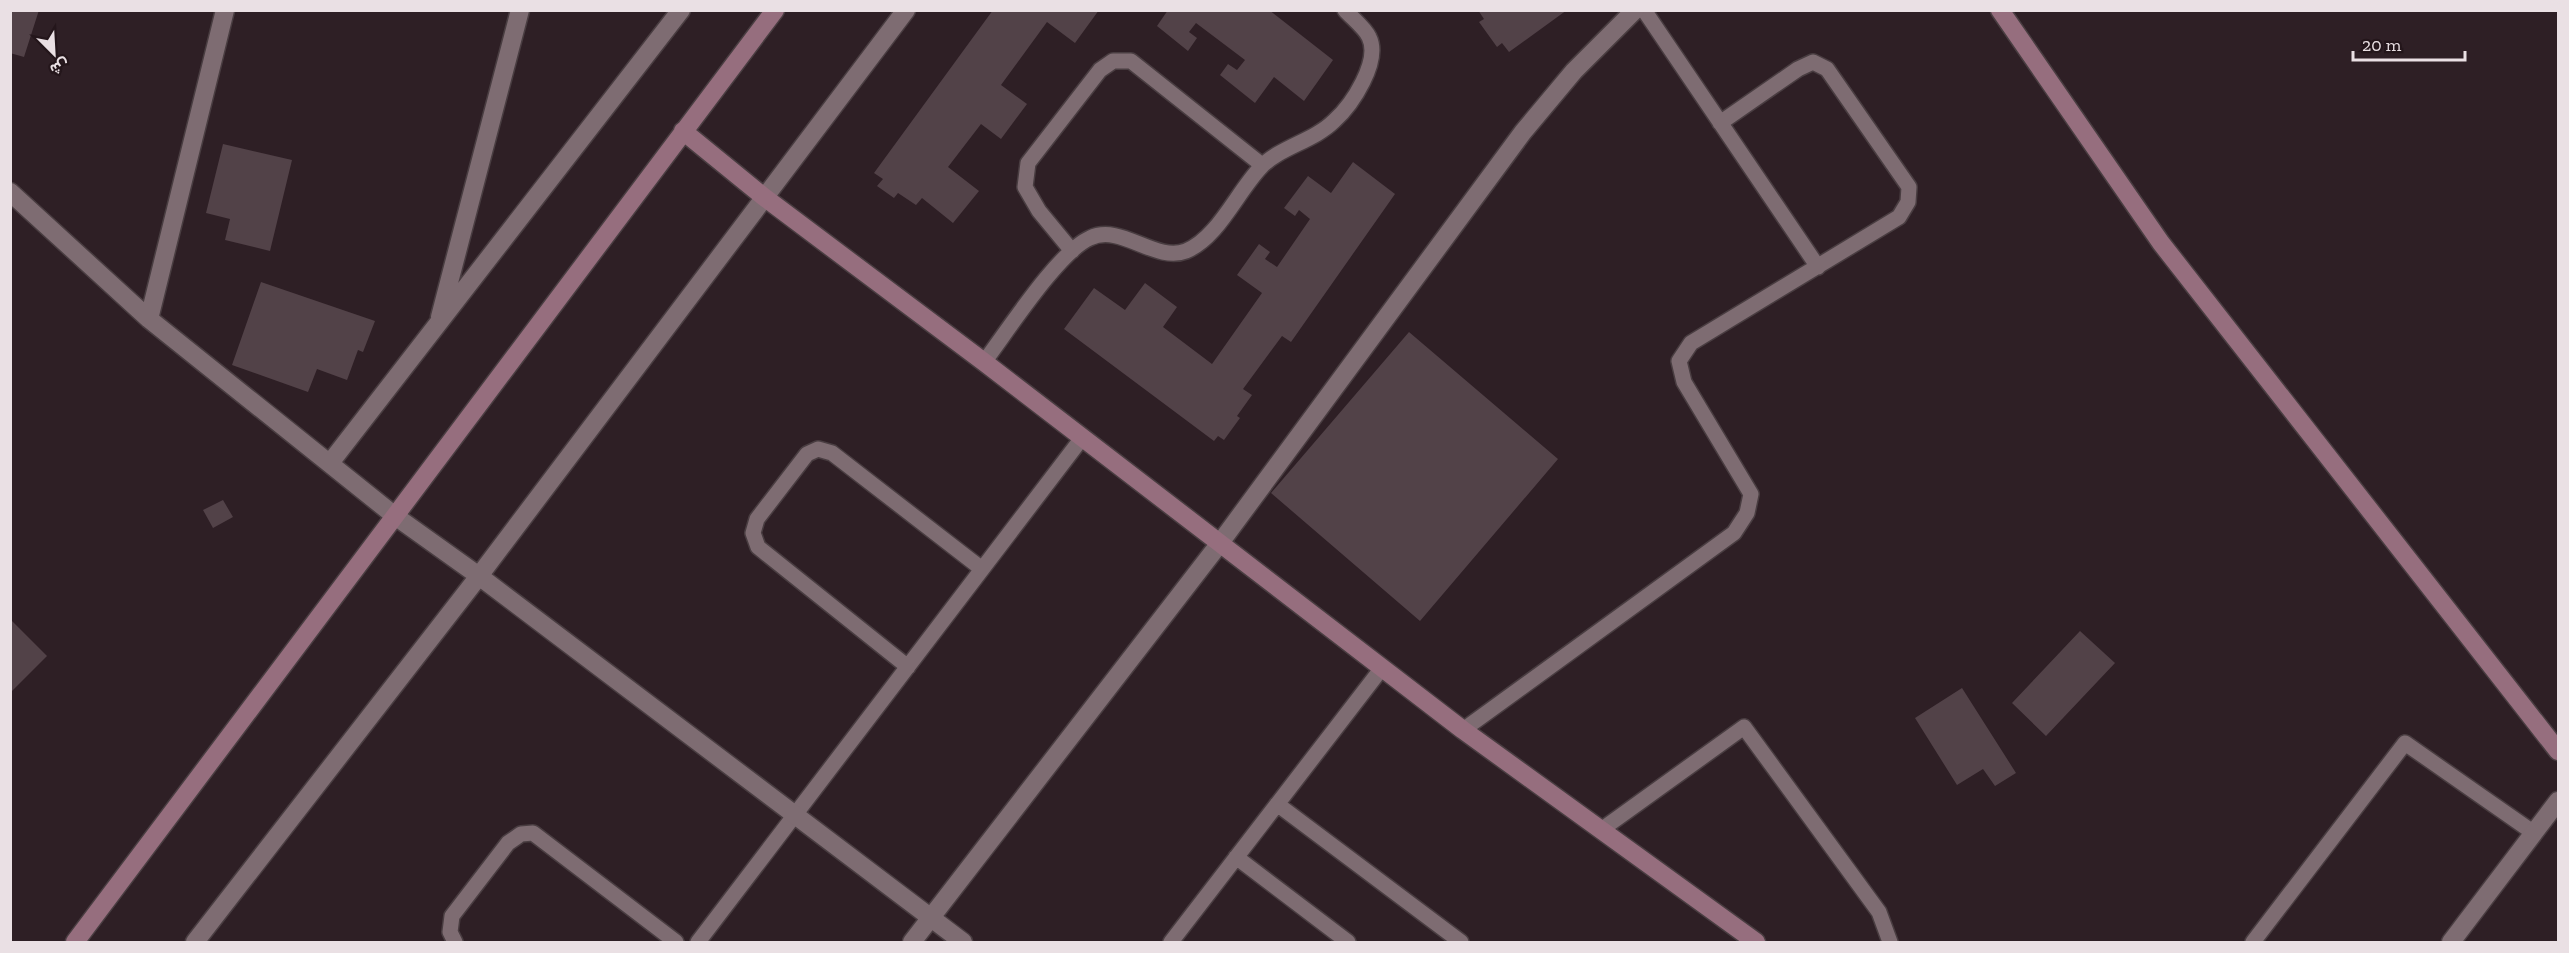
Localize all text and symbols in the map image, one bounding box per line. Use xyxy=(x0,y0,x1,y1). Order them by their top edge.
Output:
north arrow xyxy=(24,24,84,84)
scale bar xyxy=(2353,24,2466,62)
text: 20 m xyxy=(2362,34,2402,56)
text: ش xyxy=(47,55,73,80)

